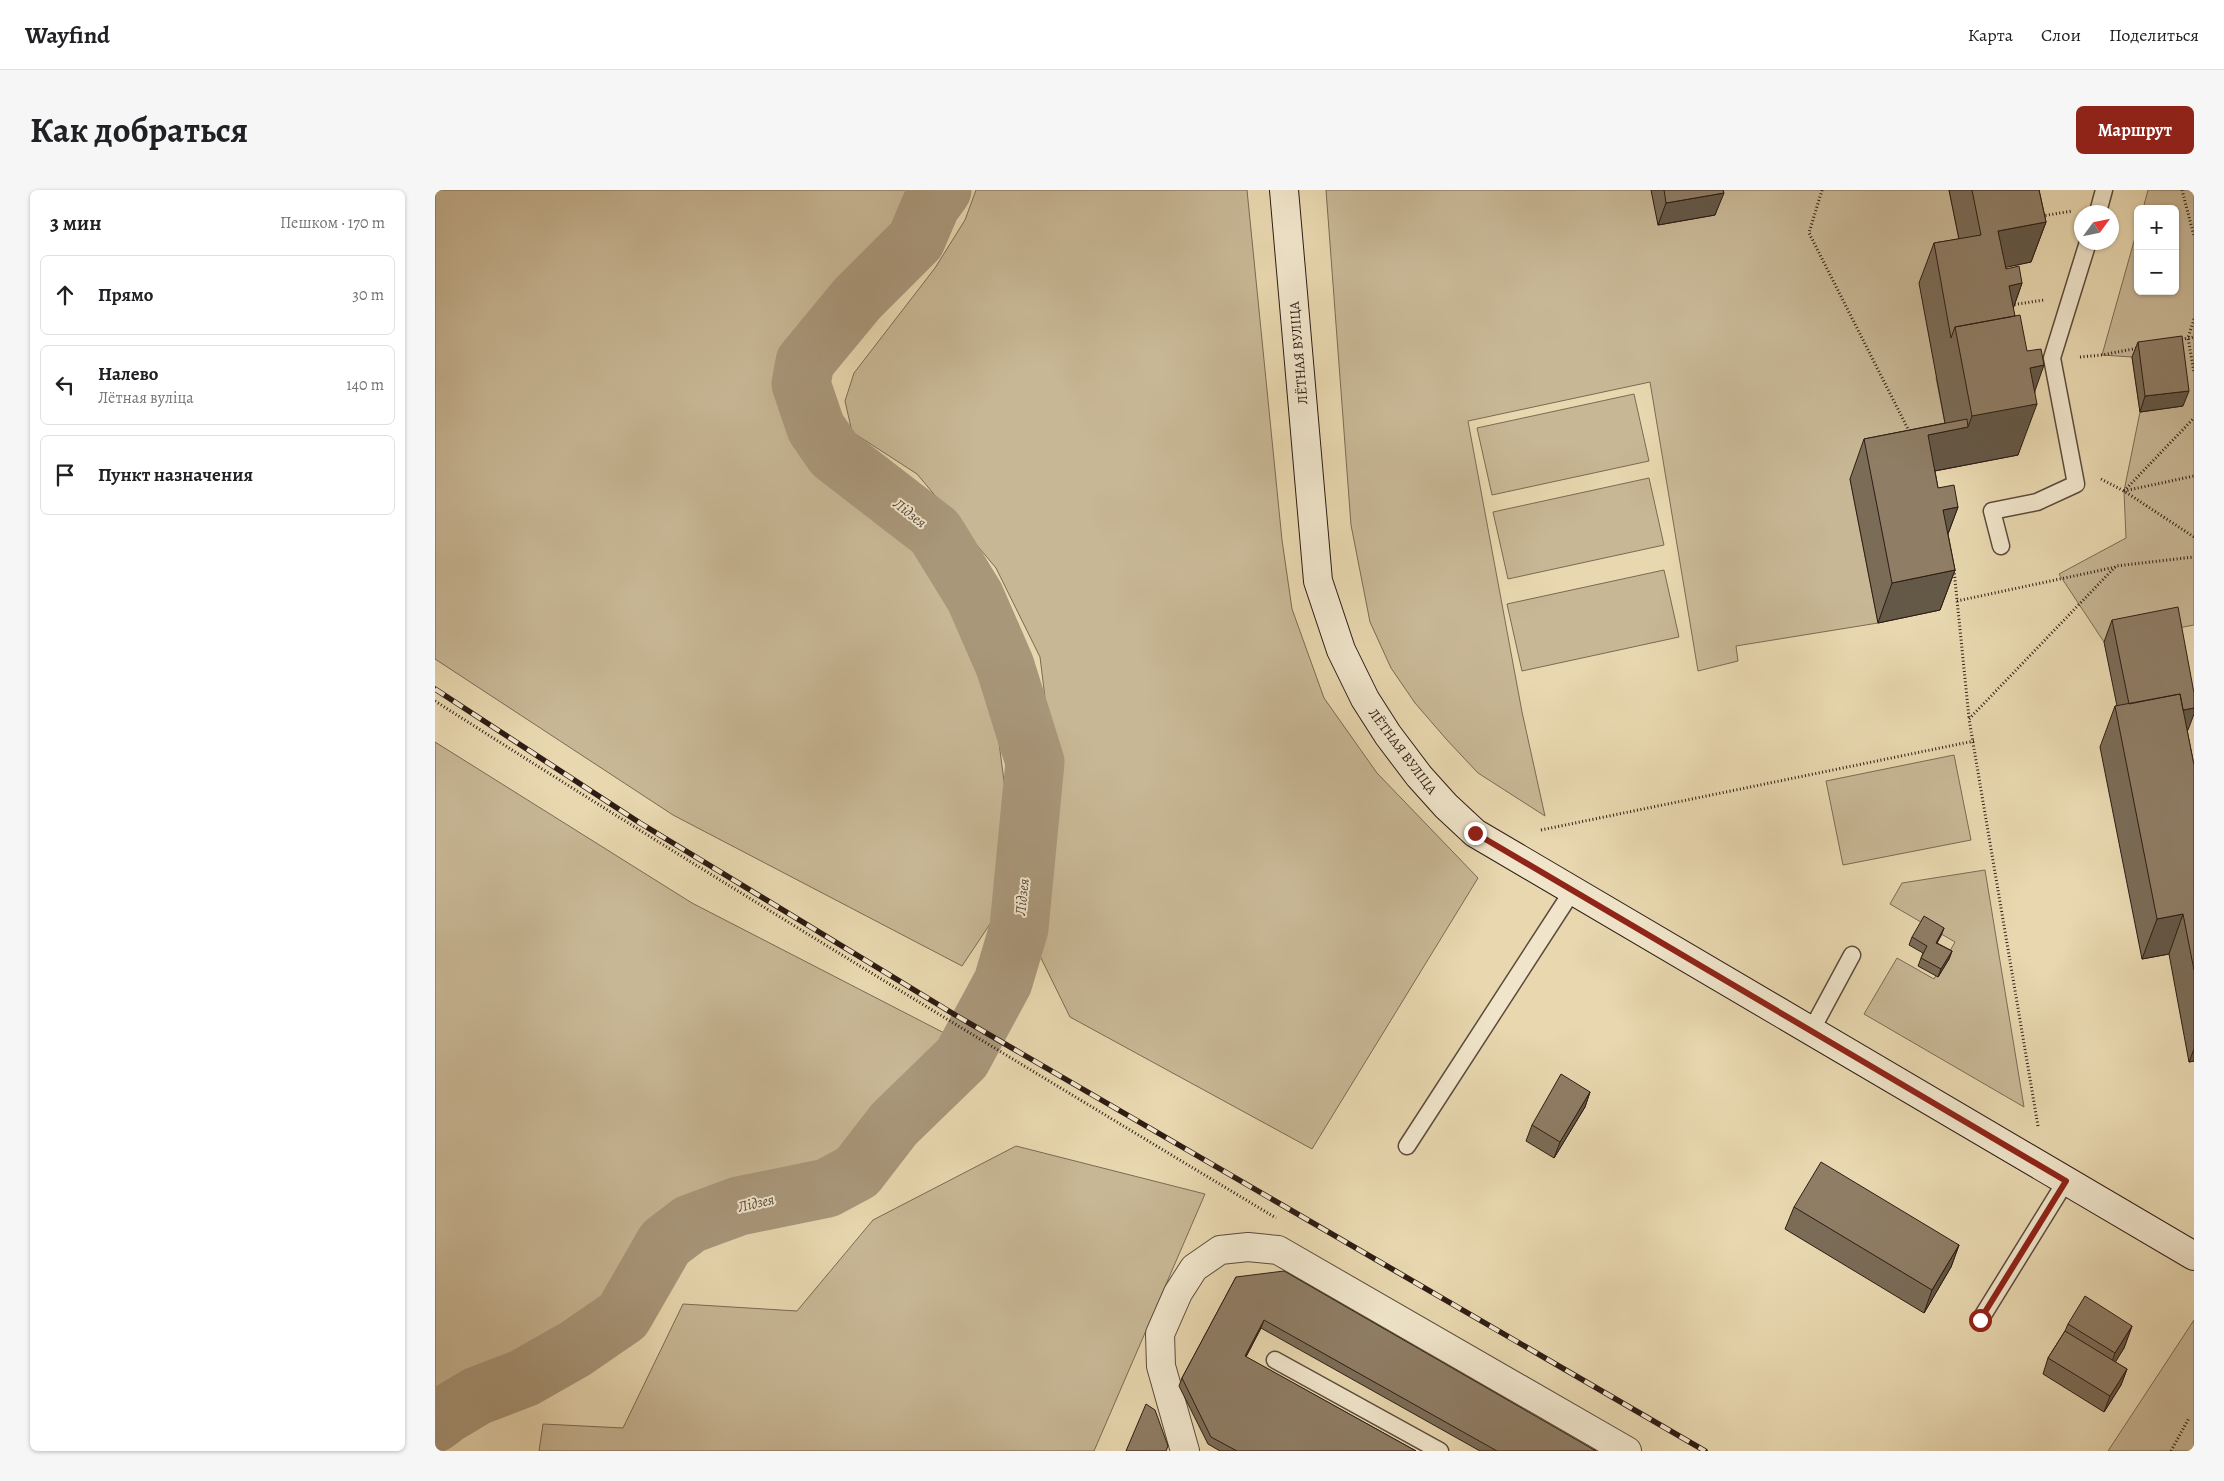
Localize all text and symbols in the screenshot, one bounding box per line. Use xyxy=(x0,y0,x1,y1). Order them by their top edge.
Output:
text: Wayfind xyxy=(25,19,110,51)
text: Карта xyxy=(1968,23,2013,47)
text: Слои xyxy=(2041,23,2081,47)
text: Поделиться xyxy=(2109,23,2199,47)
text: Как добраться xyxy=(30,106,248,154)
button: Маршрут xyxy=(2076,106,2194,154)
north arrow xyxy=(2074,205,2119,250)
map controls xyxy=(2134,205,2179,295)
button: + xyxy=(2134,205,2179,250)
text: 3 мин xyxy=(50,209,102,237)
text: Пешком · 170 m xyxy=(280,212,385,234)
button: − xyxy=(2134,250,2179,295)
icon: ahead xyxy=(51,281,79,309)
text: Прямо xyxy=(98,282,153,308)
text: 30 m xyxy=(352,284,384,306)
street label: ЛЁТНАЯ ВУЛІЦА xyxy=(1284,300,1312,405)
text: Налево xyxy=(98,361,158,387)
icon: left xyxy=(51,371,79,399)
text: 140 m xyxy=(346,374,384,396)
text: Лётная вуліца xyxy=(98,387,194,409)
icon: arrive xyxy=(51,461,79,489)
text: Пункт назначения xyxy=(98,462,253,488)
water label: Лідзея xyxy=(888,493,931,532)
street label: ЛЁТНАЯ ВУЛІЦА xyxy=(1364,704,1442,799)
route end xyxy=(1464,822,1487,845)
water label: Лідзея xyxy=(1010,877,1034,917)
water label: Лідзея xyxy=(735,1189,776,1217)
route start xyxy=(1969,1309,1992,1332)

